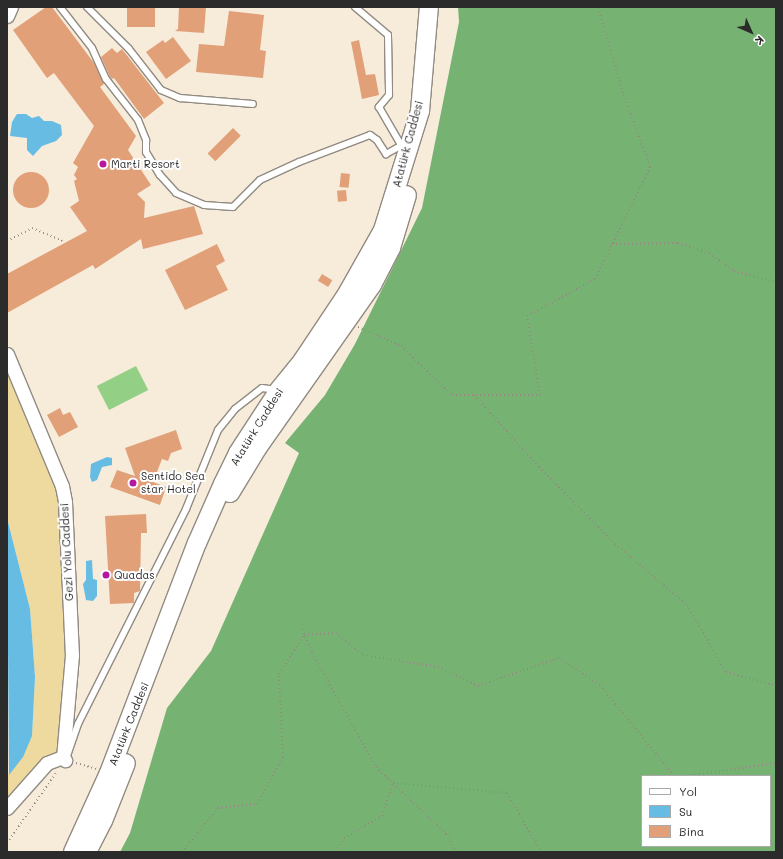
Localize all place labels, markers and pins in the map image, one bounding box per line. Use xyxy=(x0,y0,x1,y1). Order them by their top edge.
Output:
place label: Marti Resort xyxy=(111,157,180,171)
marker: Marti Resort xyxy=(98,159,108,169)
place label: Sentido Sea star Hotel xyxy=(141,470,205,496)
marker: Sentido Sea star Hotel xyxy=(128,478,138,488)
place label: Quadas xyxy=(114,568,155,582)
marker: Quadas xyxy=(101,570,111,580)

